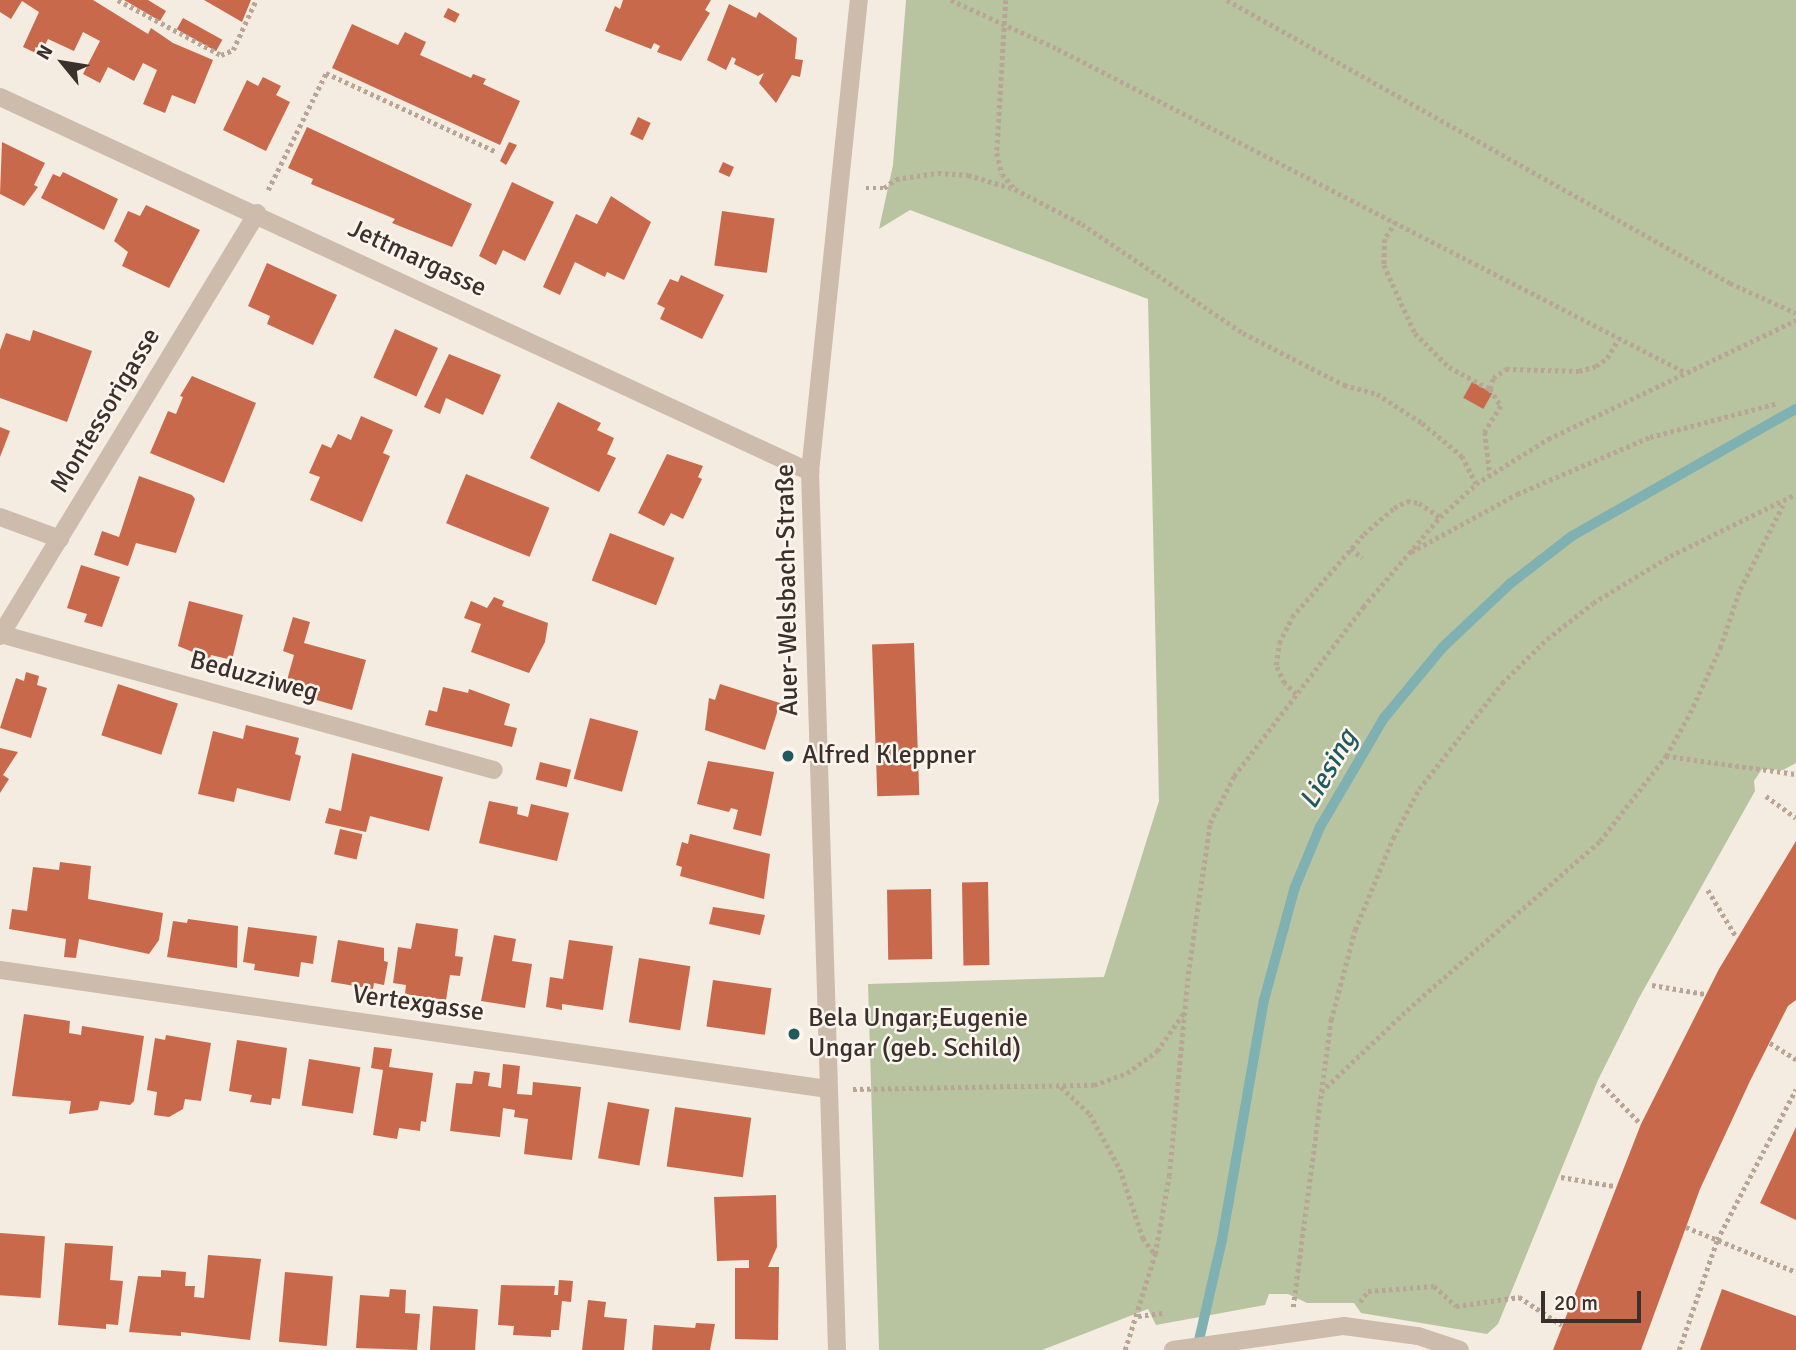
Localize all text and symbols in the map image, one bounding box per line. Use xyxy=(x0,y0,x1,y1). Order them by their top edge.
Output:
north arrow xyxy=(28,28,98,98)
text: N xyxy=(31,41,59,64)
street label: Jettmargasse xyxy=(343,213,491,305)
street label: Montessorigasse xyxy=(45,323,167,499)
street label: Auer-Welsbach-Straße xyxy=(770,464,806,716)
street label: Beduzziweg xyxy=(186,645,322,709)
water label: Liesing xyxy=(1292,724,1364,814)
place label: Alfred Kleppner xyxy=(802,740,976,772)
marker: Alfred Kleppner xyxy=(780,748,796,764)
street label: Vertexgasse xyxy=(350,979,486,1029)
place label: Bela Ungar;Eugenie Ungar (geb. Schild) xyxy=(808,1003,1028,1064)
marker: Bela Ungar;Eugenie Ungar (geb. Schild) xyxy=(786,1026,802,1042)
scale bar xyxy=(1544,1276,1644,1320)
text: 20 m xyxy=(1554,1290,1598,1316)

